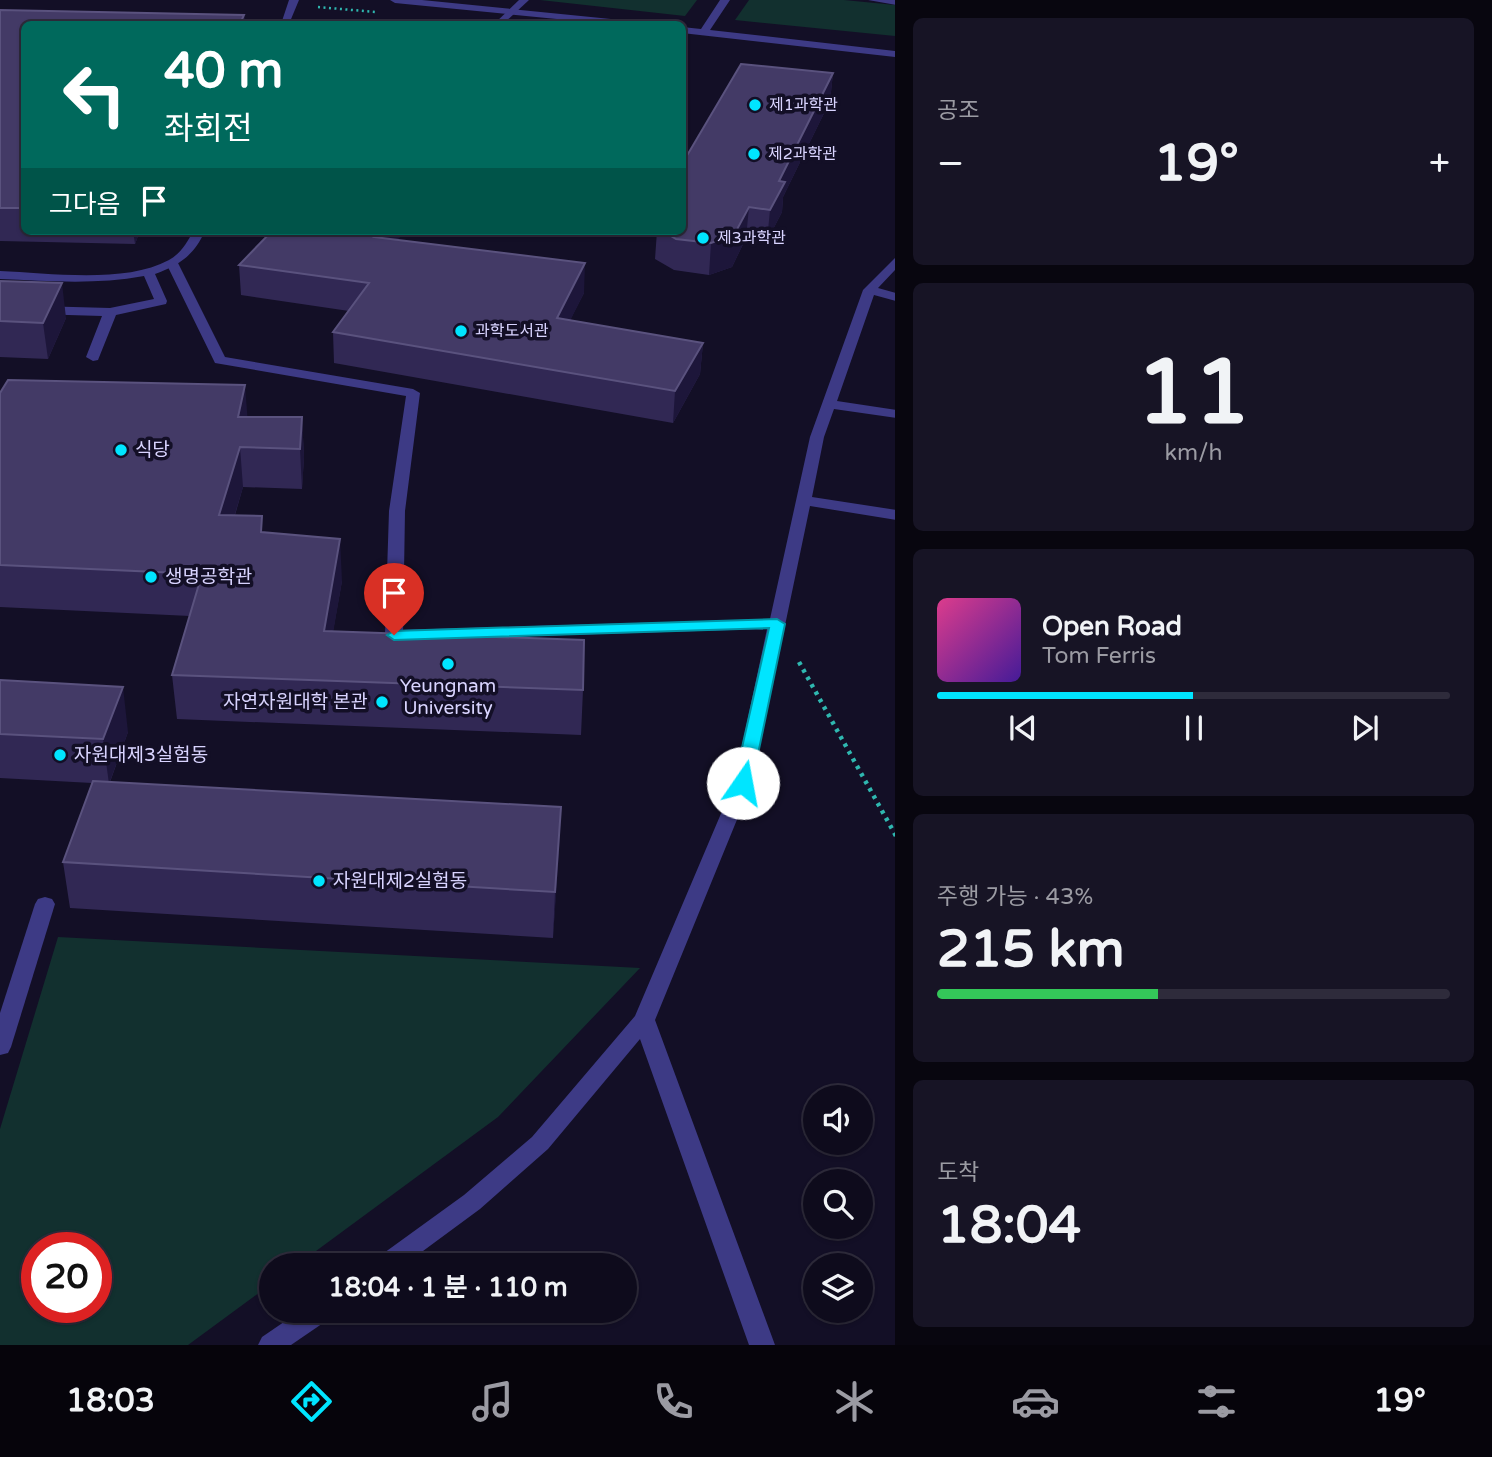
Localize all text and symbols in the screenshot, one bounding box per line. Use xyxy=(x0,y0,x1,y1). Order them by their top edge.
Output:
text: 40 m xyxy=(164,42,283,101)
icon: left xyxy=(49,49,140,140)
place label: 제1과학관 xyxy=(769,95,838,115)
marker: 제1과학관 xyxy=(747,97,763,113)
text: 공조 xyxy=(937,97,979,125)
text: 좌회전 xyxy=(164,110,252,148)
text: 19° xyxy=(1154,132,1239,195)
text: − xyxy=(937,141,964,187)
text: + xyxy=(1429,141,1450,187)
place label: 제2과학관 xyxy=(768,144,837,164)
marker: 제2과학관 xyxy=(746,146,762,162)
icon: arrive xyxy=(135,182,173,220)
text: 그다음 xyxy=(49,189,121,220)
place label: 제3과학관 xyxy=(717,228,786,248)
marker: 제3과학관 xyxy=(695,230,711,246)
place label: 과학도서관 xyxy=(475,321,549,341)
marker: 과학도서관 xyxy=(453,323,469,339)
text: 11 xyxy=(1136,338,1251,448)
place label: 식당 xyxy=(135,439,170,461)
text: km/h xyxy=(1165,439,1222,467)
marker: 식당 xyxy=(113,442,129,458)
pin xyxy=(364,563,424,635)
place label: 생명공학관 xyxy=(165,566,252,588)
marker: 생명공학관 xyxy=(143,569,159,585)
icon: arrive xyxy=(375,574,413,612)
text: Open Road xyxy=(1042,611,1182,642)
text: Tom Ferris xyxy=(1042,642,1156,670)
marker: Yeungnam University xyxy=(440,656,456,672)
place label: Yeungnam University xyxy=(400,675,496,719)
place label: 자연자원대학 본관 xyxy=(223,691,368,713)
marker: 자연자원대학 본관 xyxy=(374,694,390,710)
icon: previous xyxy=(1004,709,1042,747)
icon: pause xyxy=(1175,709,1213,747)
icon: next xyxy=(1346,709,1384,747)
place label: 자원대제3실험동 xyxy=(74,744,208,766)
position arrow xyxy=(706,746,780,820)
marker: 자원대제3실험동 xyxy=(52,747,68,763)
place label: 자원대제2실험동 xyxy=(333,870,467,892)
marker: 자원대제2실험동 xyxy=(311,873,327,889)
text: 주행 가능 · 43% xyxy=(937,883,1093,911)
text: 215 km xyxy=(937,918,1125,981)
map controls xyxy=(803,1085,873,1323)
button: sound xyxy=(803,1085,873,1155)
text: 도착 xyxy=(937,1159,979,1187)
button: search xyxy=(803,1169,873,1239)
text: 18:04 xyxy=(937,1194,1081,1257)
speed limit sign: 20 xyxy=(21,1232,112,1323)
button: layers xyxy=(803,1253,873,1323)
text: 18:04 · 1 분 · 110 m xyxy=(328,1272,568,1303)
icon: directions xyxy=(287,1377,336,1426)
icon: music xyxy=(468,1377,517,1426)
icon: phone xyxy=(649,1377,698,1426)
icon: climate xyxy=(830,1377,879,1426)
icon: car xyxy=(1011,1377,1060,1426)
icon: filters xyxy=(1192,1377,1241,1426)
text: 18:03 xyxy=(66,1382,155,1420)
text: 19° xyxy=(1374,1382,1426,1420)

